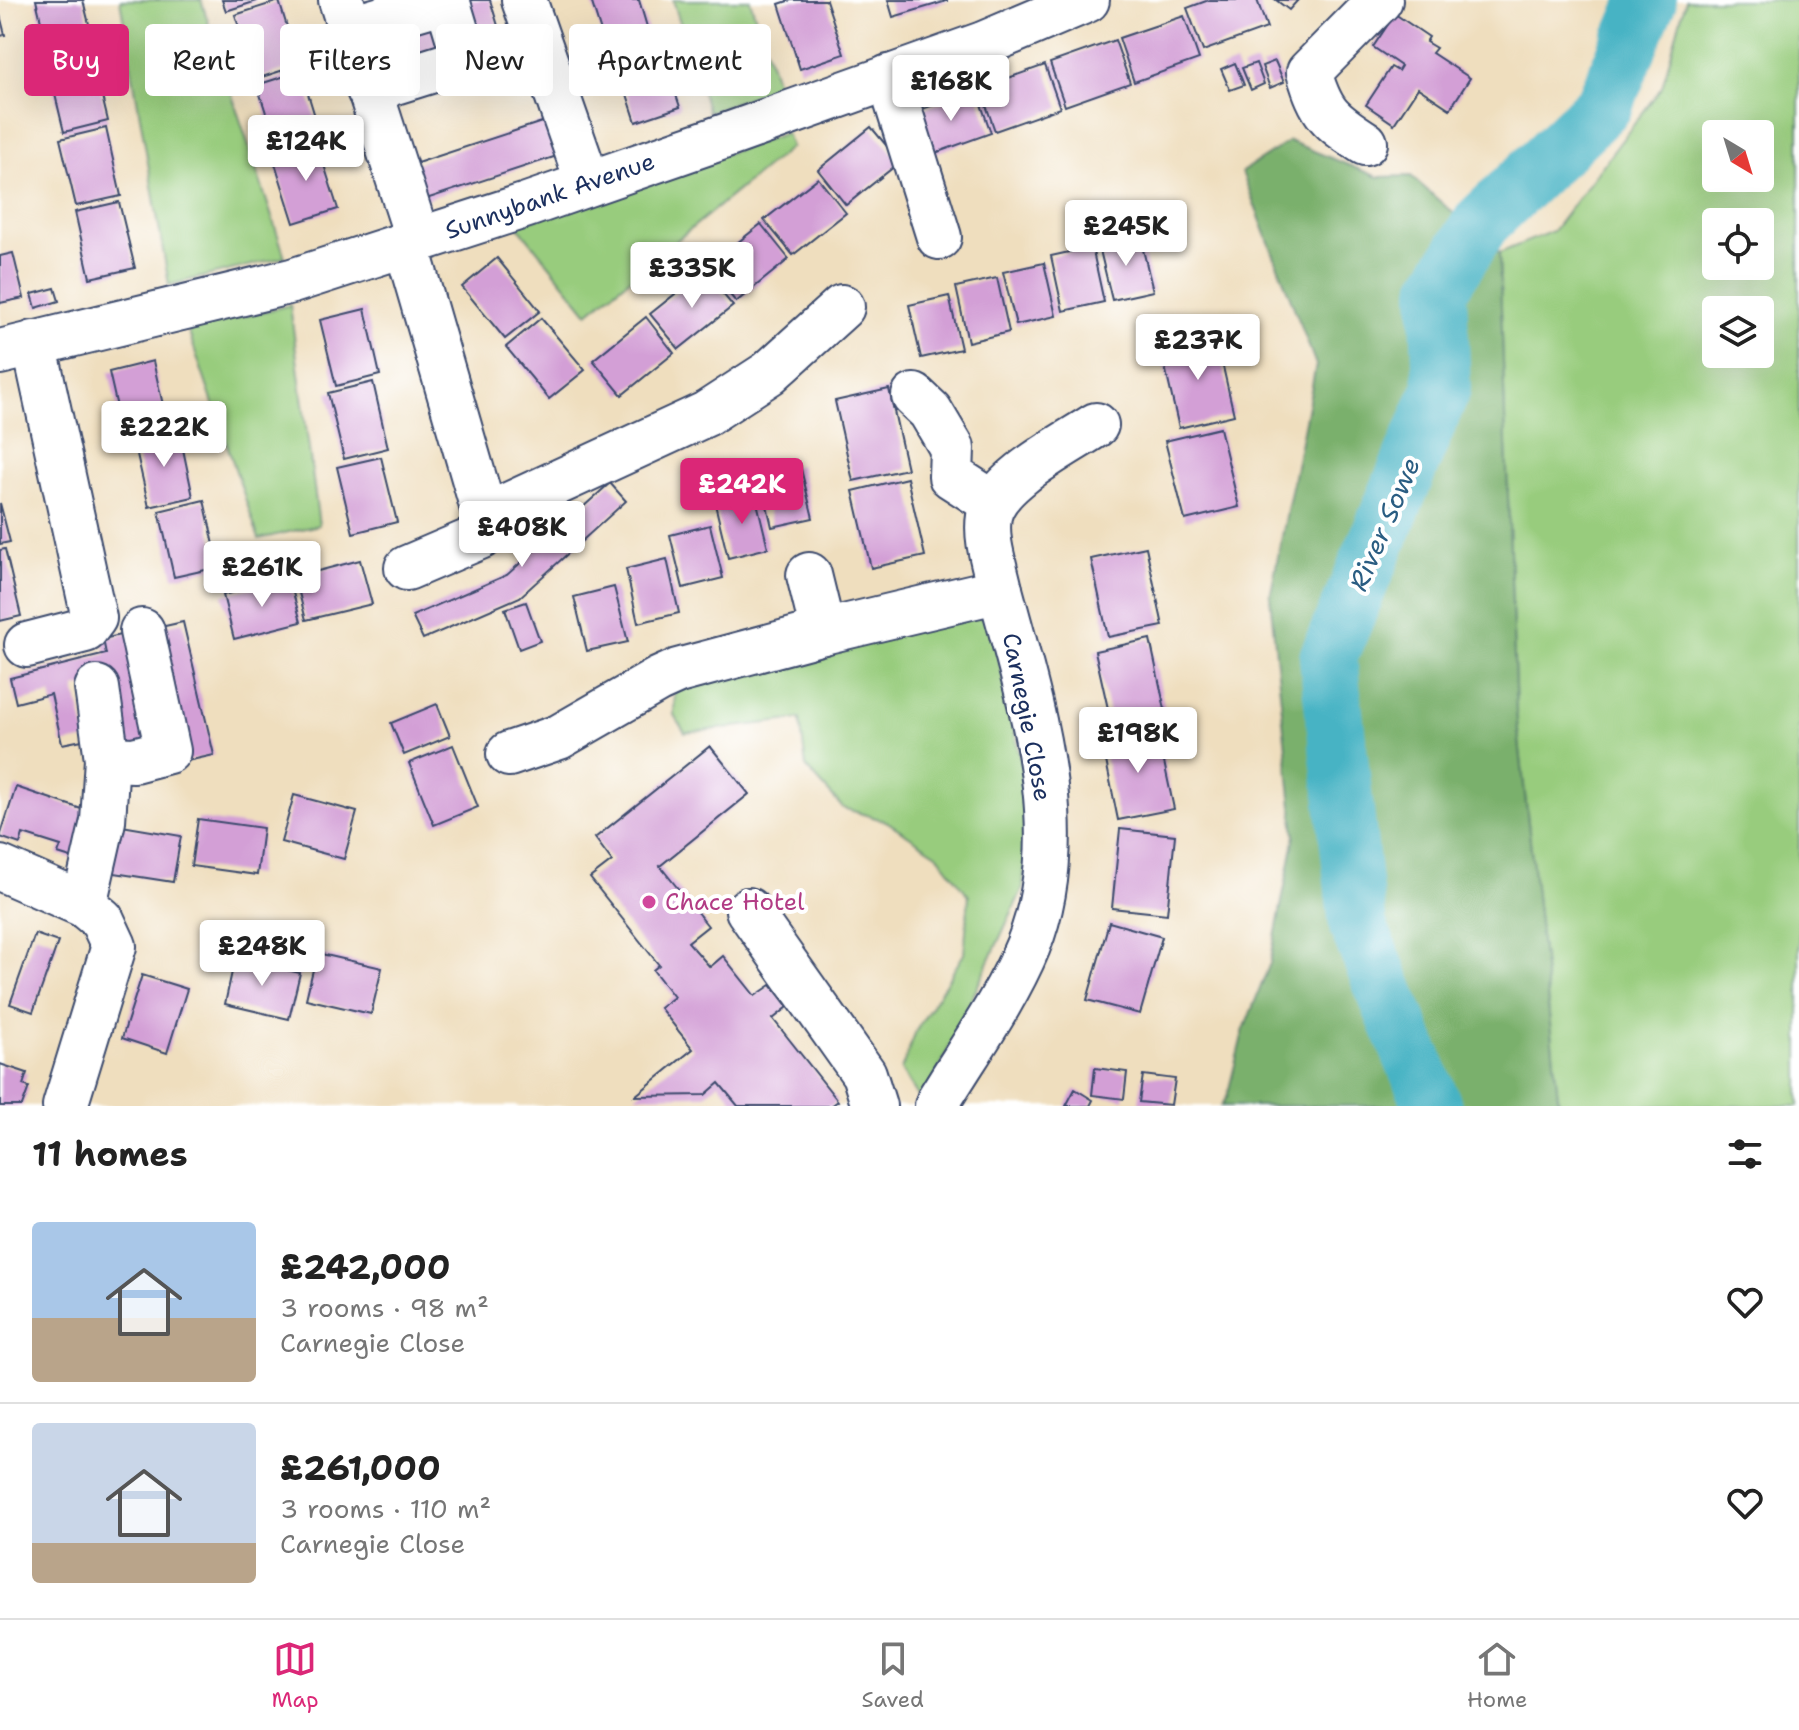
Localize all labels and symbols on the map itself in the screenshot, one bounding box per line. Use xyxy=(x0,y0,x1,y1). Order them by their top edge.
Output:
pin: £168K xyxy=(895,55,1007,123)
pin: £124K xyxy=(250,115,362,183)
north arrow xyxy=(1702,120,1774,192)
street label: Sunnybank Avenue xyxy=(441,145,659,247)
pin: £245K xyxy=(1070,200,1182,268)
pin: £335K xyxy=(636,242,748,310)
pin: £237K xyxy=(1142,314,1254,382)
pin: £222K xyxy=(108,401,220,469)
water label: River Sowe xyxy=(1340,452,1428,596)
pin: £242K xyxy=(686,458,798,526)
pin: £408K xyxy=(466,501,578,569)
pin: £261K xyxy=(206,541,318,609)
street label: Carnegie Close xyxy=(995,630,1059,804)
pin: £198K xyxy=(1082,707,1194,775)
place label: Chace Hotel xyxy=(665,886,805,918)
marker: Chace Hotel xyxy=(640,893,658,911)
pin: £248K xyxy=(206,920,318,988)

